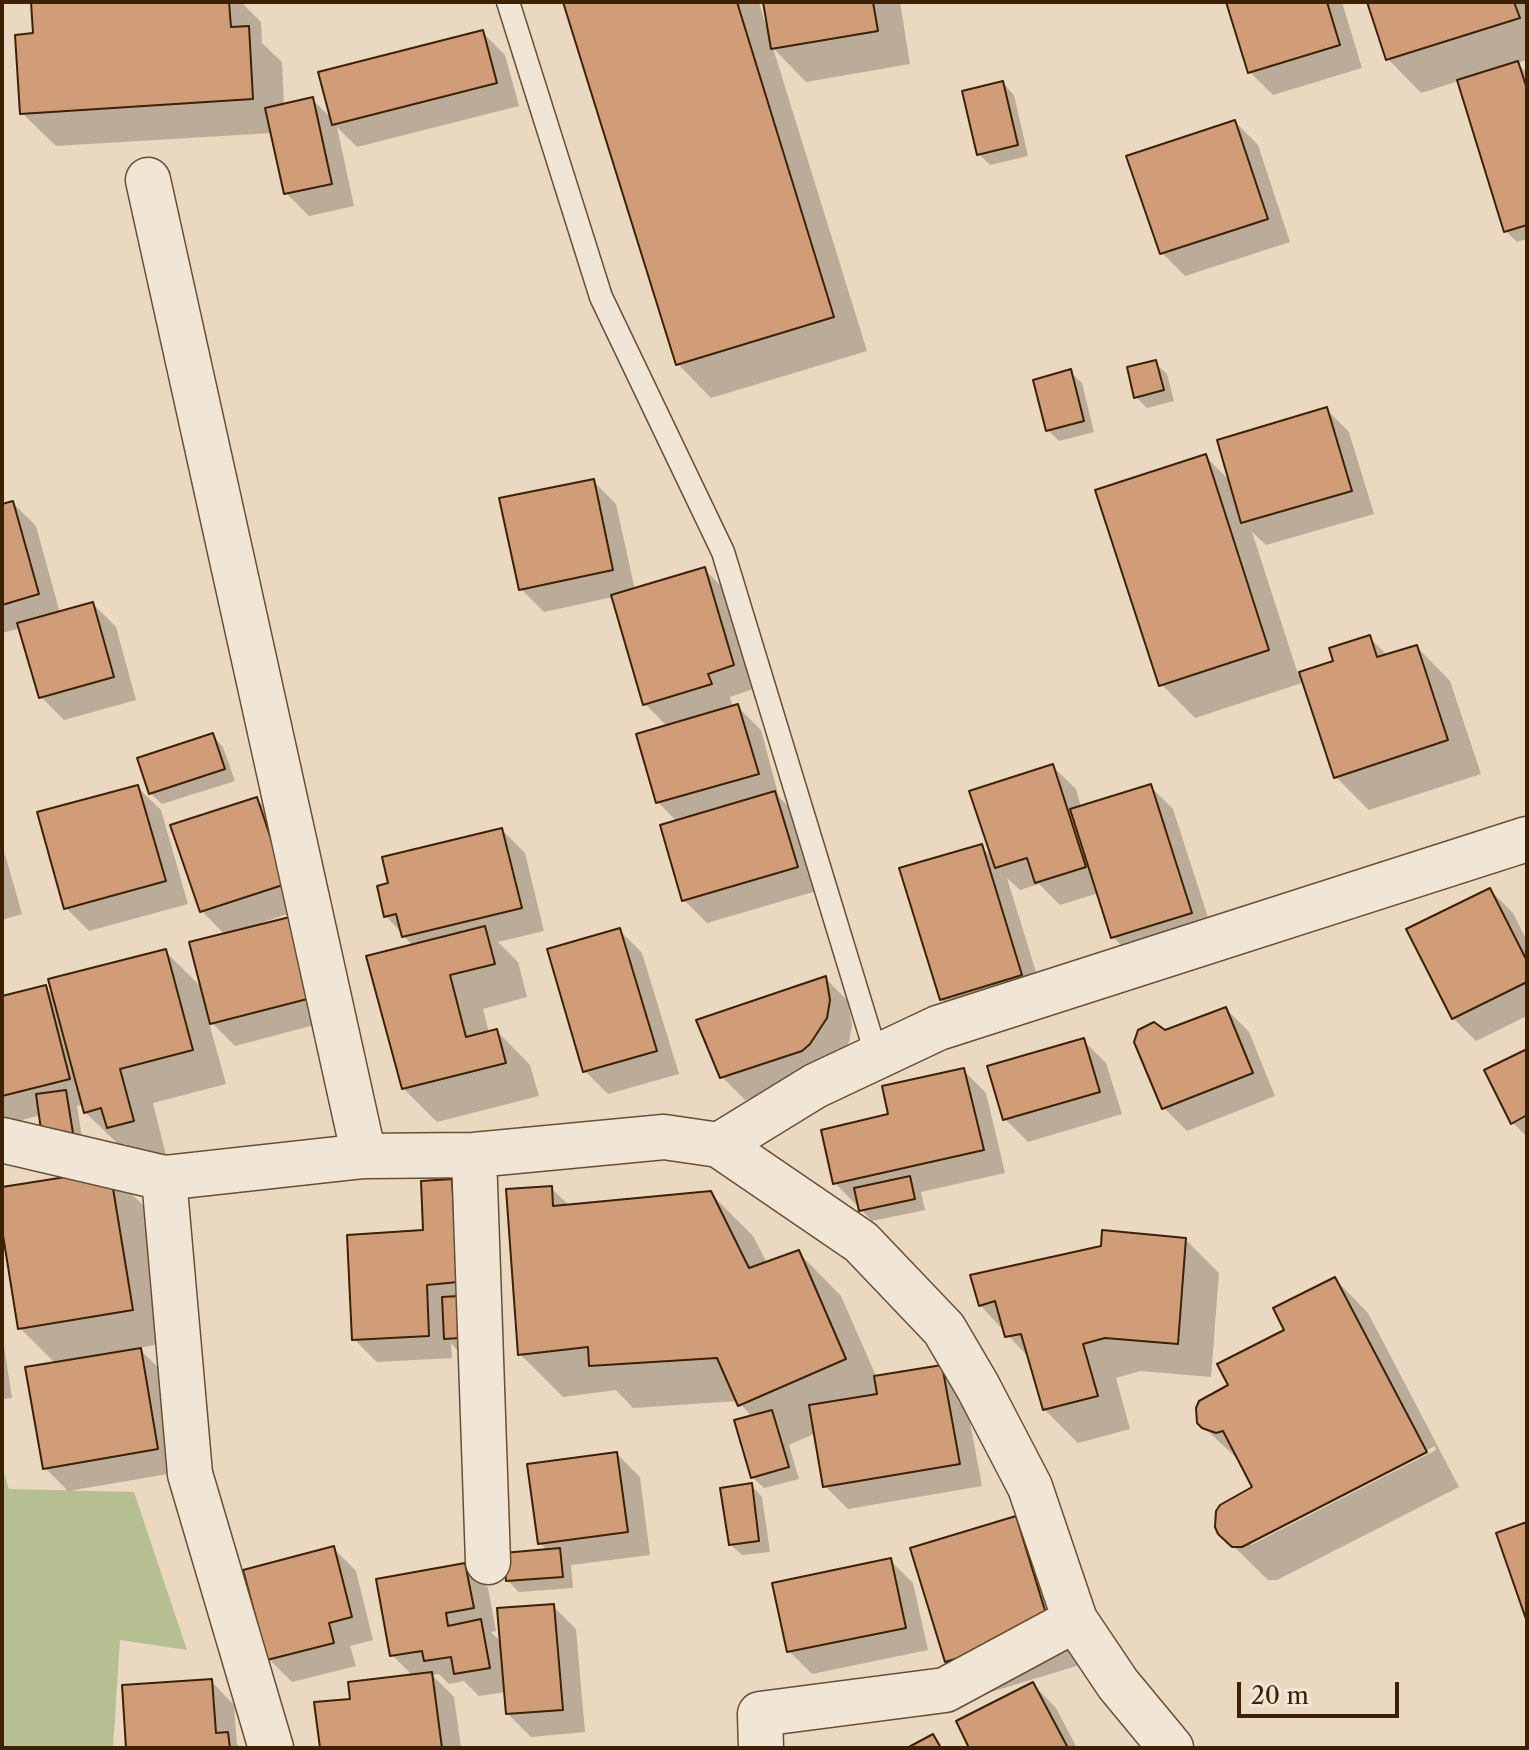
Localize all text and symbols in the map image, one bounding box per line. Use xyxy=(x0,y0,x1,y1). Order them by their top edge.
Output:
scale bar xyxy=(1241,1666,1403,1716)
text: 20 m xyxy=(1251,1681,1309,1710)

